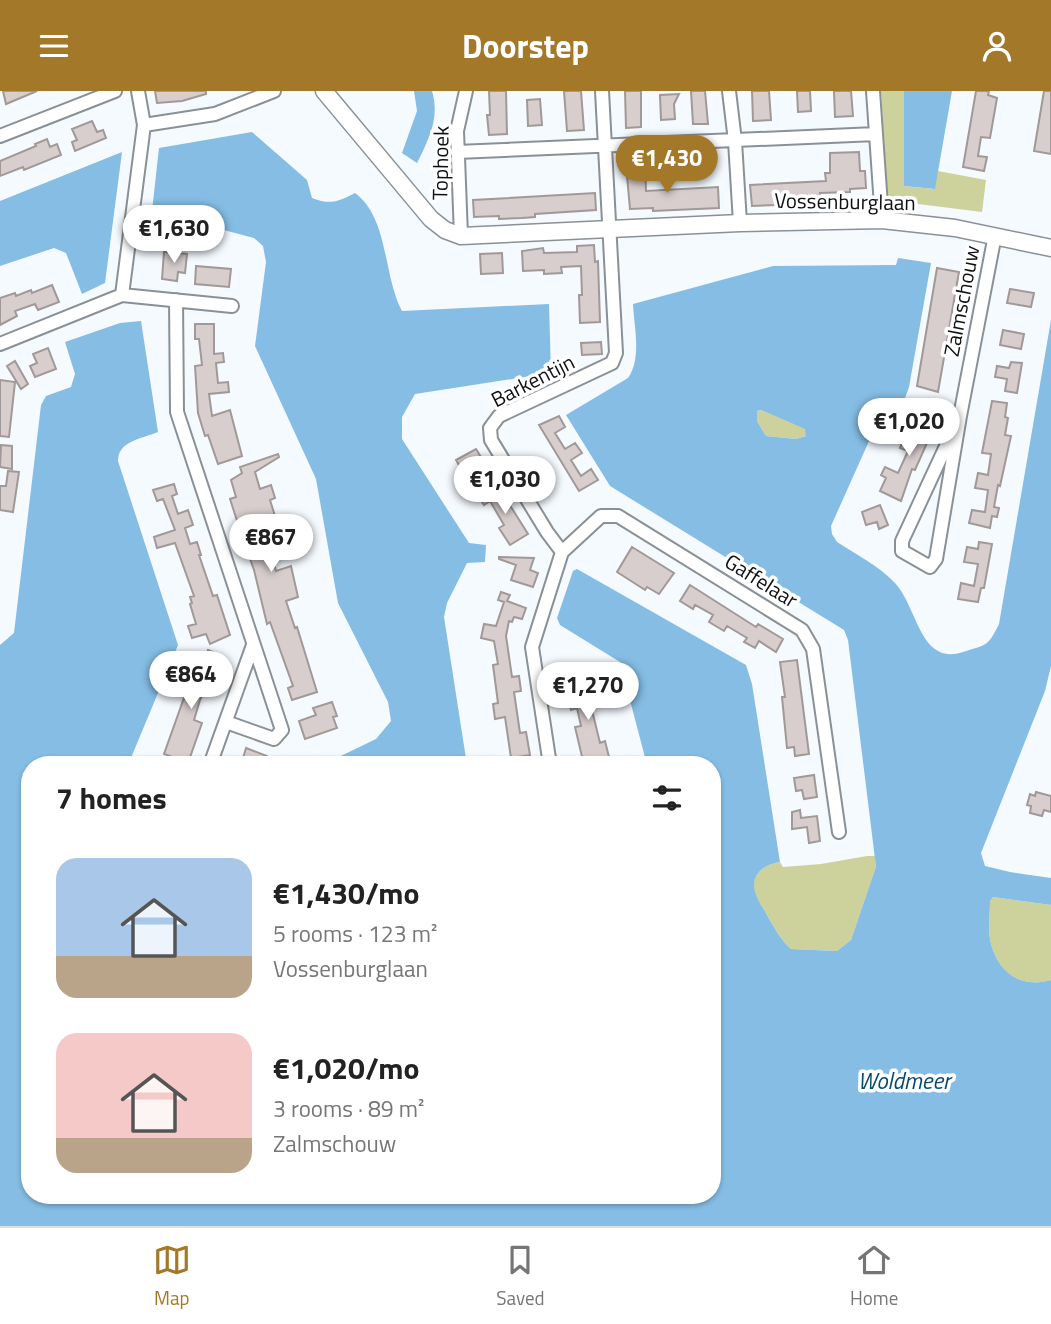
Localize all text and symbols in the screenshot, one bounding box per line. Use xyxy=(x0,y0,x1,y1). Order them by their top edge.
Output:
text: Doorstep xyxy=(462,22,589,70)
icon: menu xyxy=(35,27,73,65)
icon: person xyxy=(978,27,1016,65)
street label: Tophoek xyxy=(423,126,457,200)
pin: €1,430 xyxy=(610,135,724,195)
text: €1,430 xyxy=(632,140,702,175)
street label: Vossenburglaan xyxy=(774,184,916,218)
pin: €1,630 xyxy=(117,205,231,265)
text: €1,630 xyxy=(139,210,209,245)
street label: Zalmschouw xyxy=(935,242,987,359)
street label: Barkentijn xyxy=(485,345,580,415)
pin: €1,020 xyxy=(852,399,966,458)
text: €1,020 xyxy=(874,403,944,438)
pin: €1,030 xyxy=(448,457,562,516)
text: €1,030 xyxy=(470,461,540,496)
pin: €867 xyxy=(230,515,312,574)
text: €867 xyxy=(245,519,297,554)
street label: Gaffelaar xyxy=(719,545,804,615)
pin: €864 xyxy=(150,651,232,711)
text: €864 xyxy=(165,656,217,691)
pin: €1,270 xyxy=(531,663,645,722)
text: €1,270 xyxy=(553,667,623,702)
text: 7 homes xyxy=(56,775,167,821)
icon: filters xyxy=(648,779,686,817)
text: €1,430/mo xyxy=(273,870,419,916)
icon: home xyxy=(112,886,196,970)
text: 5 rooms · 123 m² xyxy=(273,916,437,951)
text: Vossenburglaan xyxy=(273,951,428,986)
text: €1,020/mo xyxy=(273,1045,419,1091)
icon: home xyxy=(112,1061,196,1145)
water label: Woldmeer xyxy=(858,1063,953,1098)
text: 3 rooms · 89 m² xyxy=(273,1091,424,1126)
text: Zalmschouw xyxy=(273,1126,396,1161)
tab: Map xyxy=(153,1241,191,1312)
tab: Saved xyxy=(496,1241,545,1312)
tab: Home xyxy=(850,1241,898,1312)

